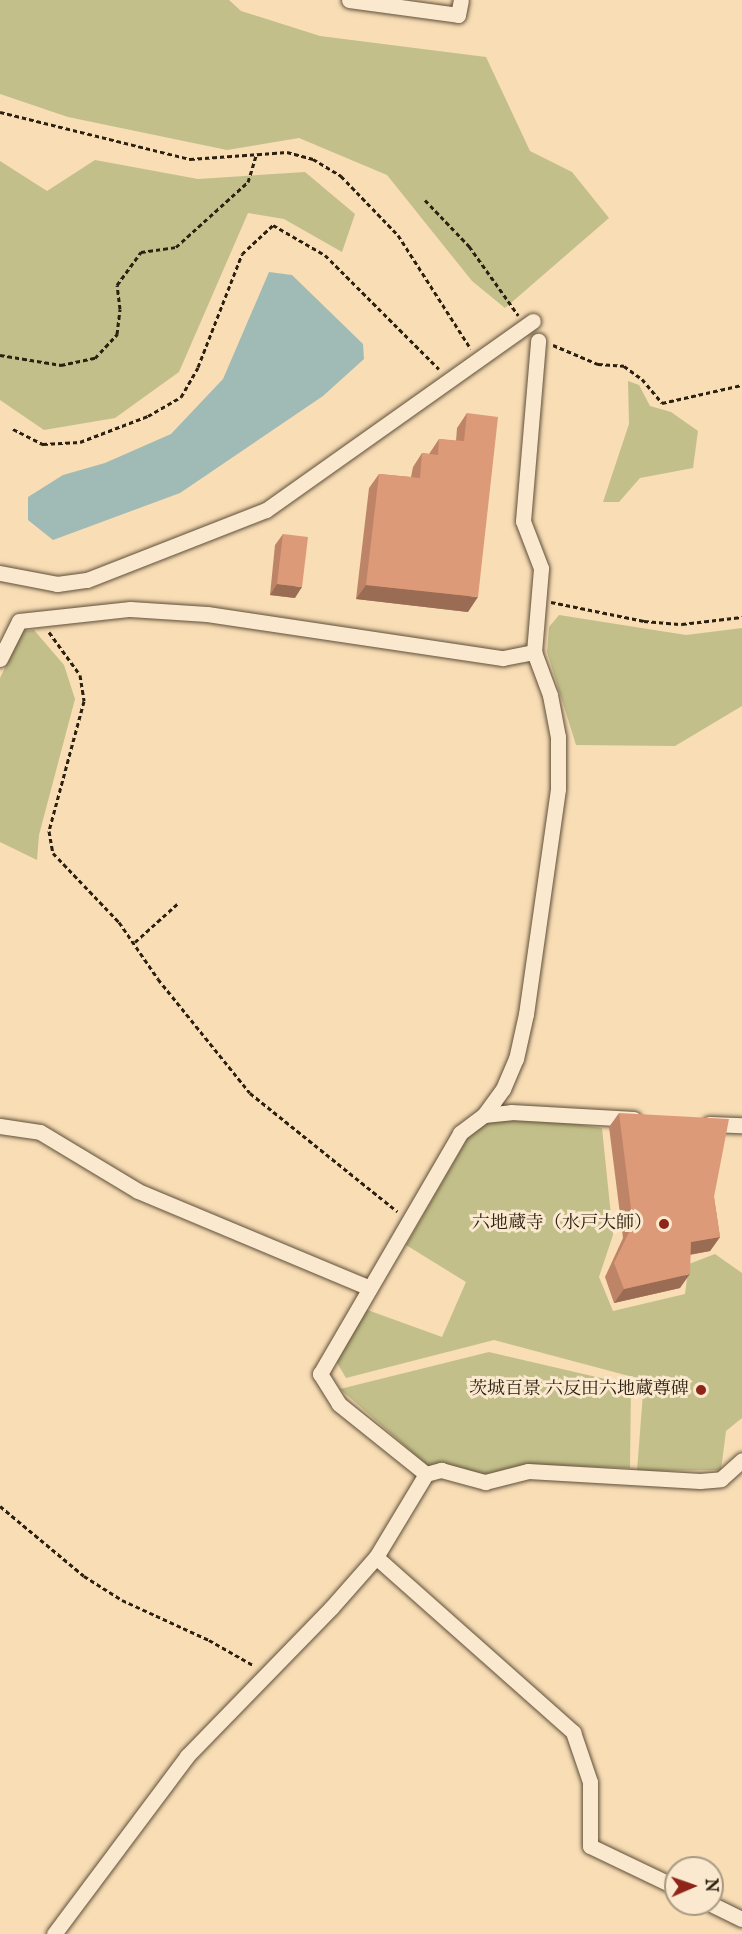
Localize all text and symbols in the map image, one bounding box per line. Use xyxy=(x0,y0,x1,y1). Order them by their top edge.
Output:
place label: 六地蔵寺（水戸大師） xyxy=(472,1213,652,1235)
marker: 六地蔵寺（水戸大師） xyxy=(657,1217,671,1231)
place label: 茨城百景 六反田六地蔵尊碑 xyxy=(469,1379,689,1401)
marker: 茨城百景 六反田六地蔵尊碑 xyxy=(694,1383,708,1397)
north arrow xyxy=(664,1856,724,1916)
text: N xyxy=(700,1878,720,1893)

